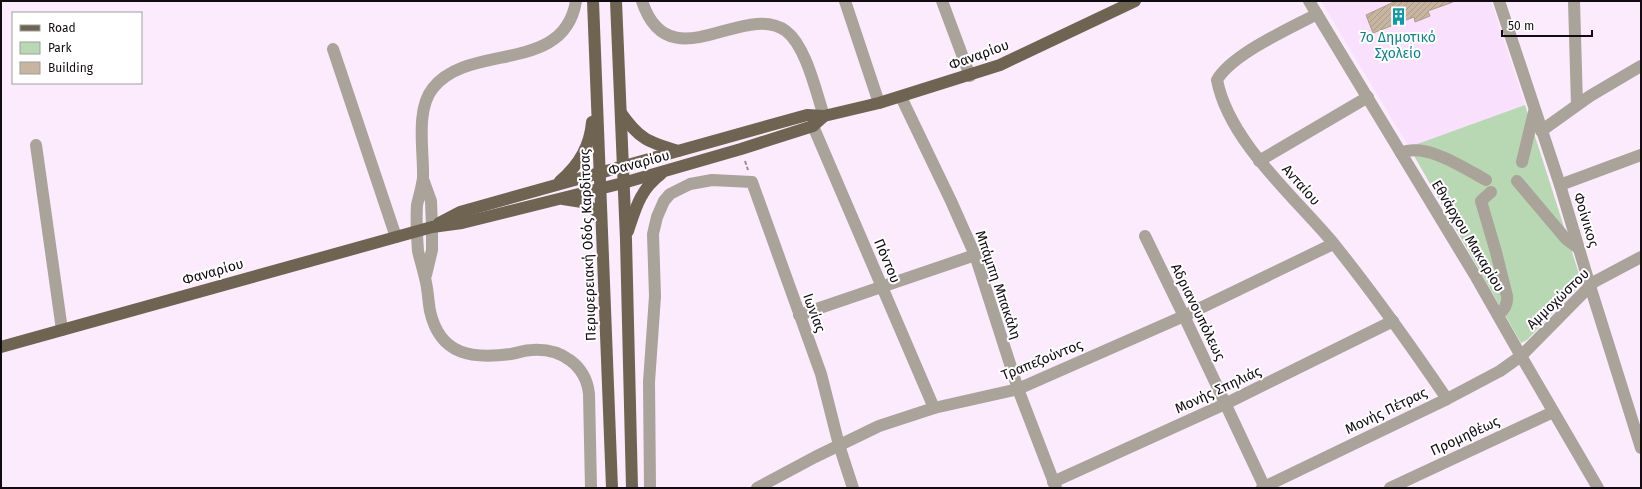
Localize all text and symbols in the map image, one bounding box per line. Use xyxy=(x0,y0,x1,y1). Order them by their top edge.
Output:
building icon: 7ο Δημοτικό Σχολείο xyxy=(1388,7,1408,27)
legend xyxy=(12,12,142,84)
scale bar xyxy=(1502,12,1592,38)
text: 50 m xyxy=(1508,19,1534,33)
text: Road xyxy=(48,21,76,35)
place label: 7ο Δημοτικό Σχολείο xyxy=(1360,29,1436,62)
street label: Φαναρίου xyxy=(947,36,1011,74)
text: Park xyxy=(48,41,72,55)
text: Building xyxy=(48,61,94,75)
street label: Φαναρίου xyxy=(606,147,672,179)
street label: Περιφερειακή Οδός Καρδίτσας xyxy=(576,148,600,341)
street label: Ανταίου xyxy=(1278,161,1324,209)
street label: Εθνάρχου Μακαρίου xyxy=(1428,177,1508,295)
street label: Φοίνικος xyxy=(1570,191,1602,250)
street label: Μπάμπη Μπακάλη xyxy=(971,228,1025,342)
street label: Πόντου xyxy=(870,236,904,286)
street label: Φαναρίου xyxy=(180,255,246,289)
street label: Αδριανουπόλεως xyxy=(1167,261,1229,364)
street label: Αμμοχώστου xyxy=(1523,265,1593,333)
street label: Ιωνίας xyxy=(799,291,829,335)
street label: Τραπεζούντος xyxy=(999,336,1086,384)
street label: Μονής Σπηλιάς xyxy=(1172,362,1264,417)
street label: Μονής Πέτρας xyxy=(1342,384,1430,438)
street label: Προμηθέως xyxy=(1428,412,1503,459)

